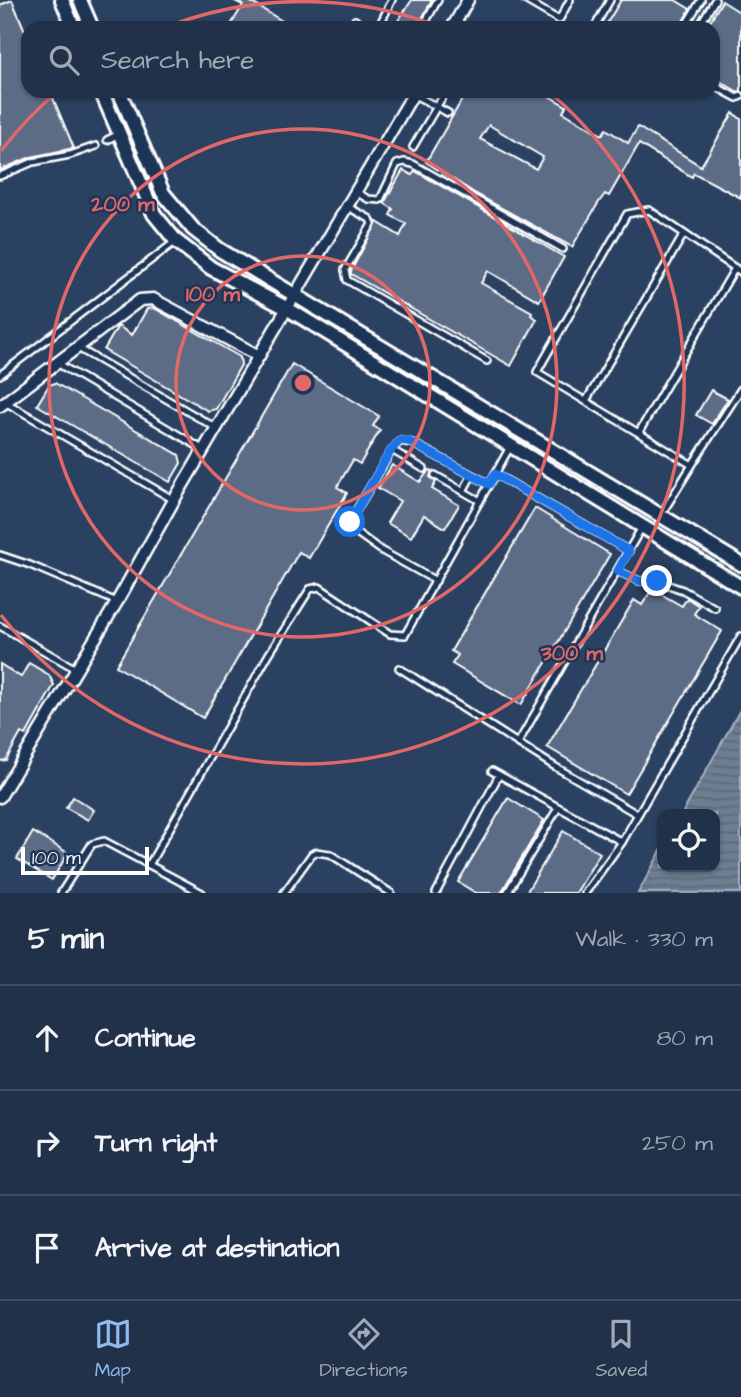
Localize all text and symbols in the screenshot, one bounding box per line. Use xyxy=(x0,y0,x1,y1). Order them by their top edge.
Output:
search box xyxy=(21,21,720,98)
icon: search xyxy=(45,41,83,79)
text: Search here xyxy=(101,42,254,78)
text: 200 m xyxy=(90,190,155,219)
text: 100 m xyxy=(186,280,241,309)
centre of rings xyxy=(291,371,315,395)
route start xyxy=(334,506,365,537)
route end xyxy=(641,565,672,596)
text: 300 m xyxy=(540,639,604,668)
map controls xyxy=(657,809,720,872)
button: locate xyxy=(657,809,720,872)
scale bar xyxy=(21,844,149,876)
text: 100 m xyxy=(32,845,81,872)
text: 5 min xyxy=(28,918,104,960)
text: Walk · 330 m xyxy=(575,923,713,955)
icon: ahead xyxy=(28,1019,66,1057)
text: Continue xyxy=(95,1020,196,1056)
text: 80 m xyxy=(656,1022,713,1054)
icon: right xyxy=(28,1124,66,1162)
text: Turn right xyxy=(95,1125,217,1161)
text: 250 m xyxy=(642,1127,713,1159)
icon: arrive xyxy=(28,1229,66,1267)
text: Arrive at destination xyxy=(95,1230,340,1266)
tab: Map xyxy=(94,1315,132,1384)
tab: Directions xyxy=(319,1315,408,1384)
tab: Saved xyxy=(595,1315,647,1384)

